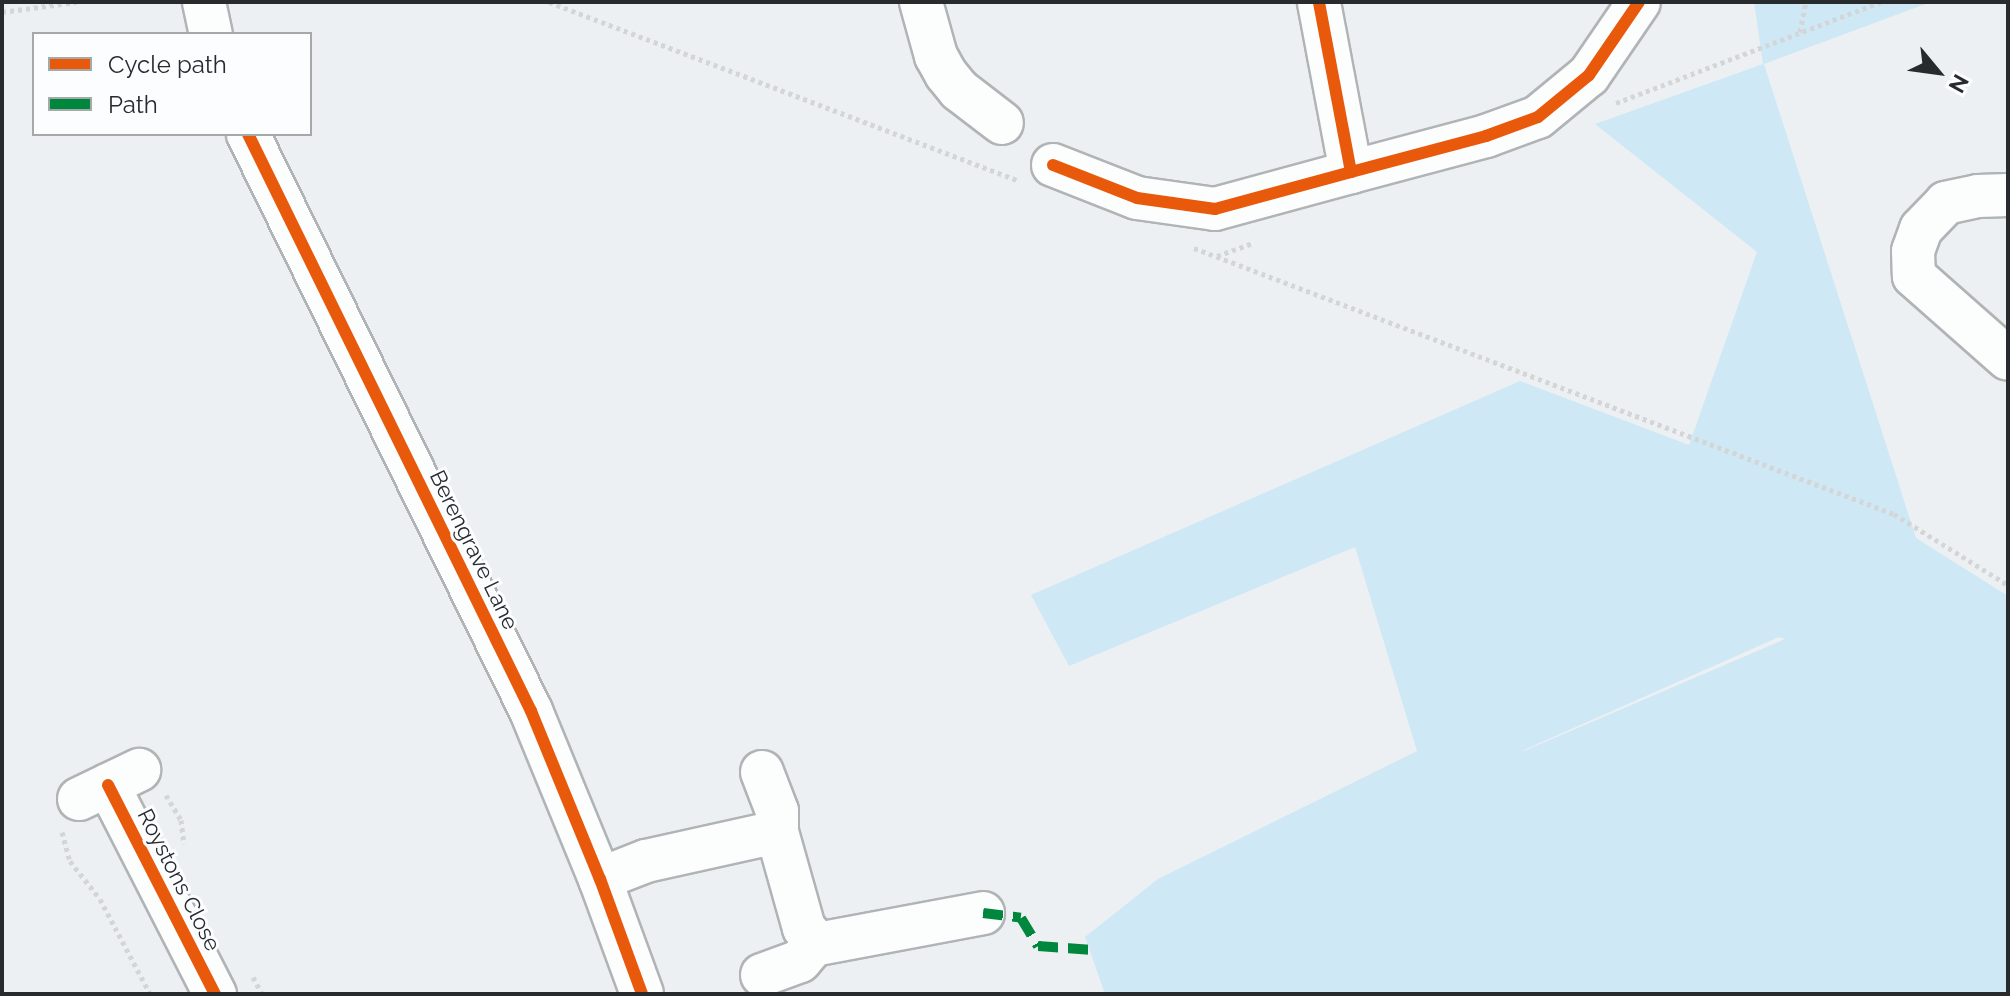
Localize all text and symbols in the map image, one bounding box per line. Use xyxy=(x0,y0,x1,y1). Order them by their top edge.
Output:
legend xyxy=(32,32,312,136)
north arrow xyxy=(1898,32,1978,112)
text: Cycle path xyxy=(108,50,227,79)
text: N xyxy=(1944,70,1974,97)
text: Path xyxy=(108,90,158,119)
street label: Berengrave Lane xyxy=(424,466,524,634)
street label: Roystons Close xyxy=(132,805,226,955)

